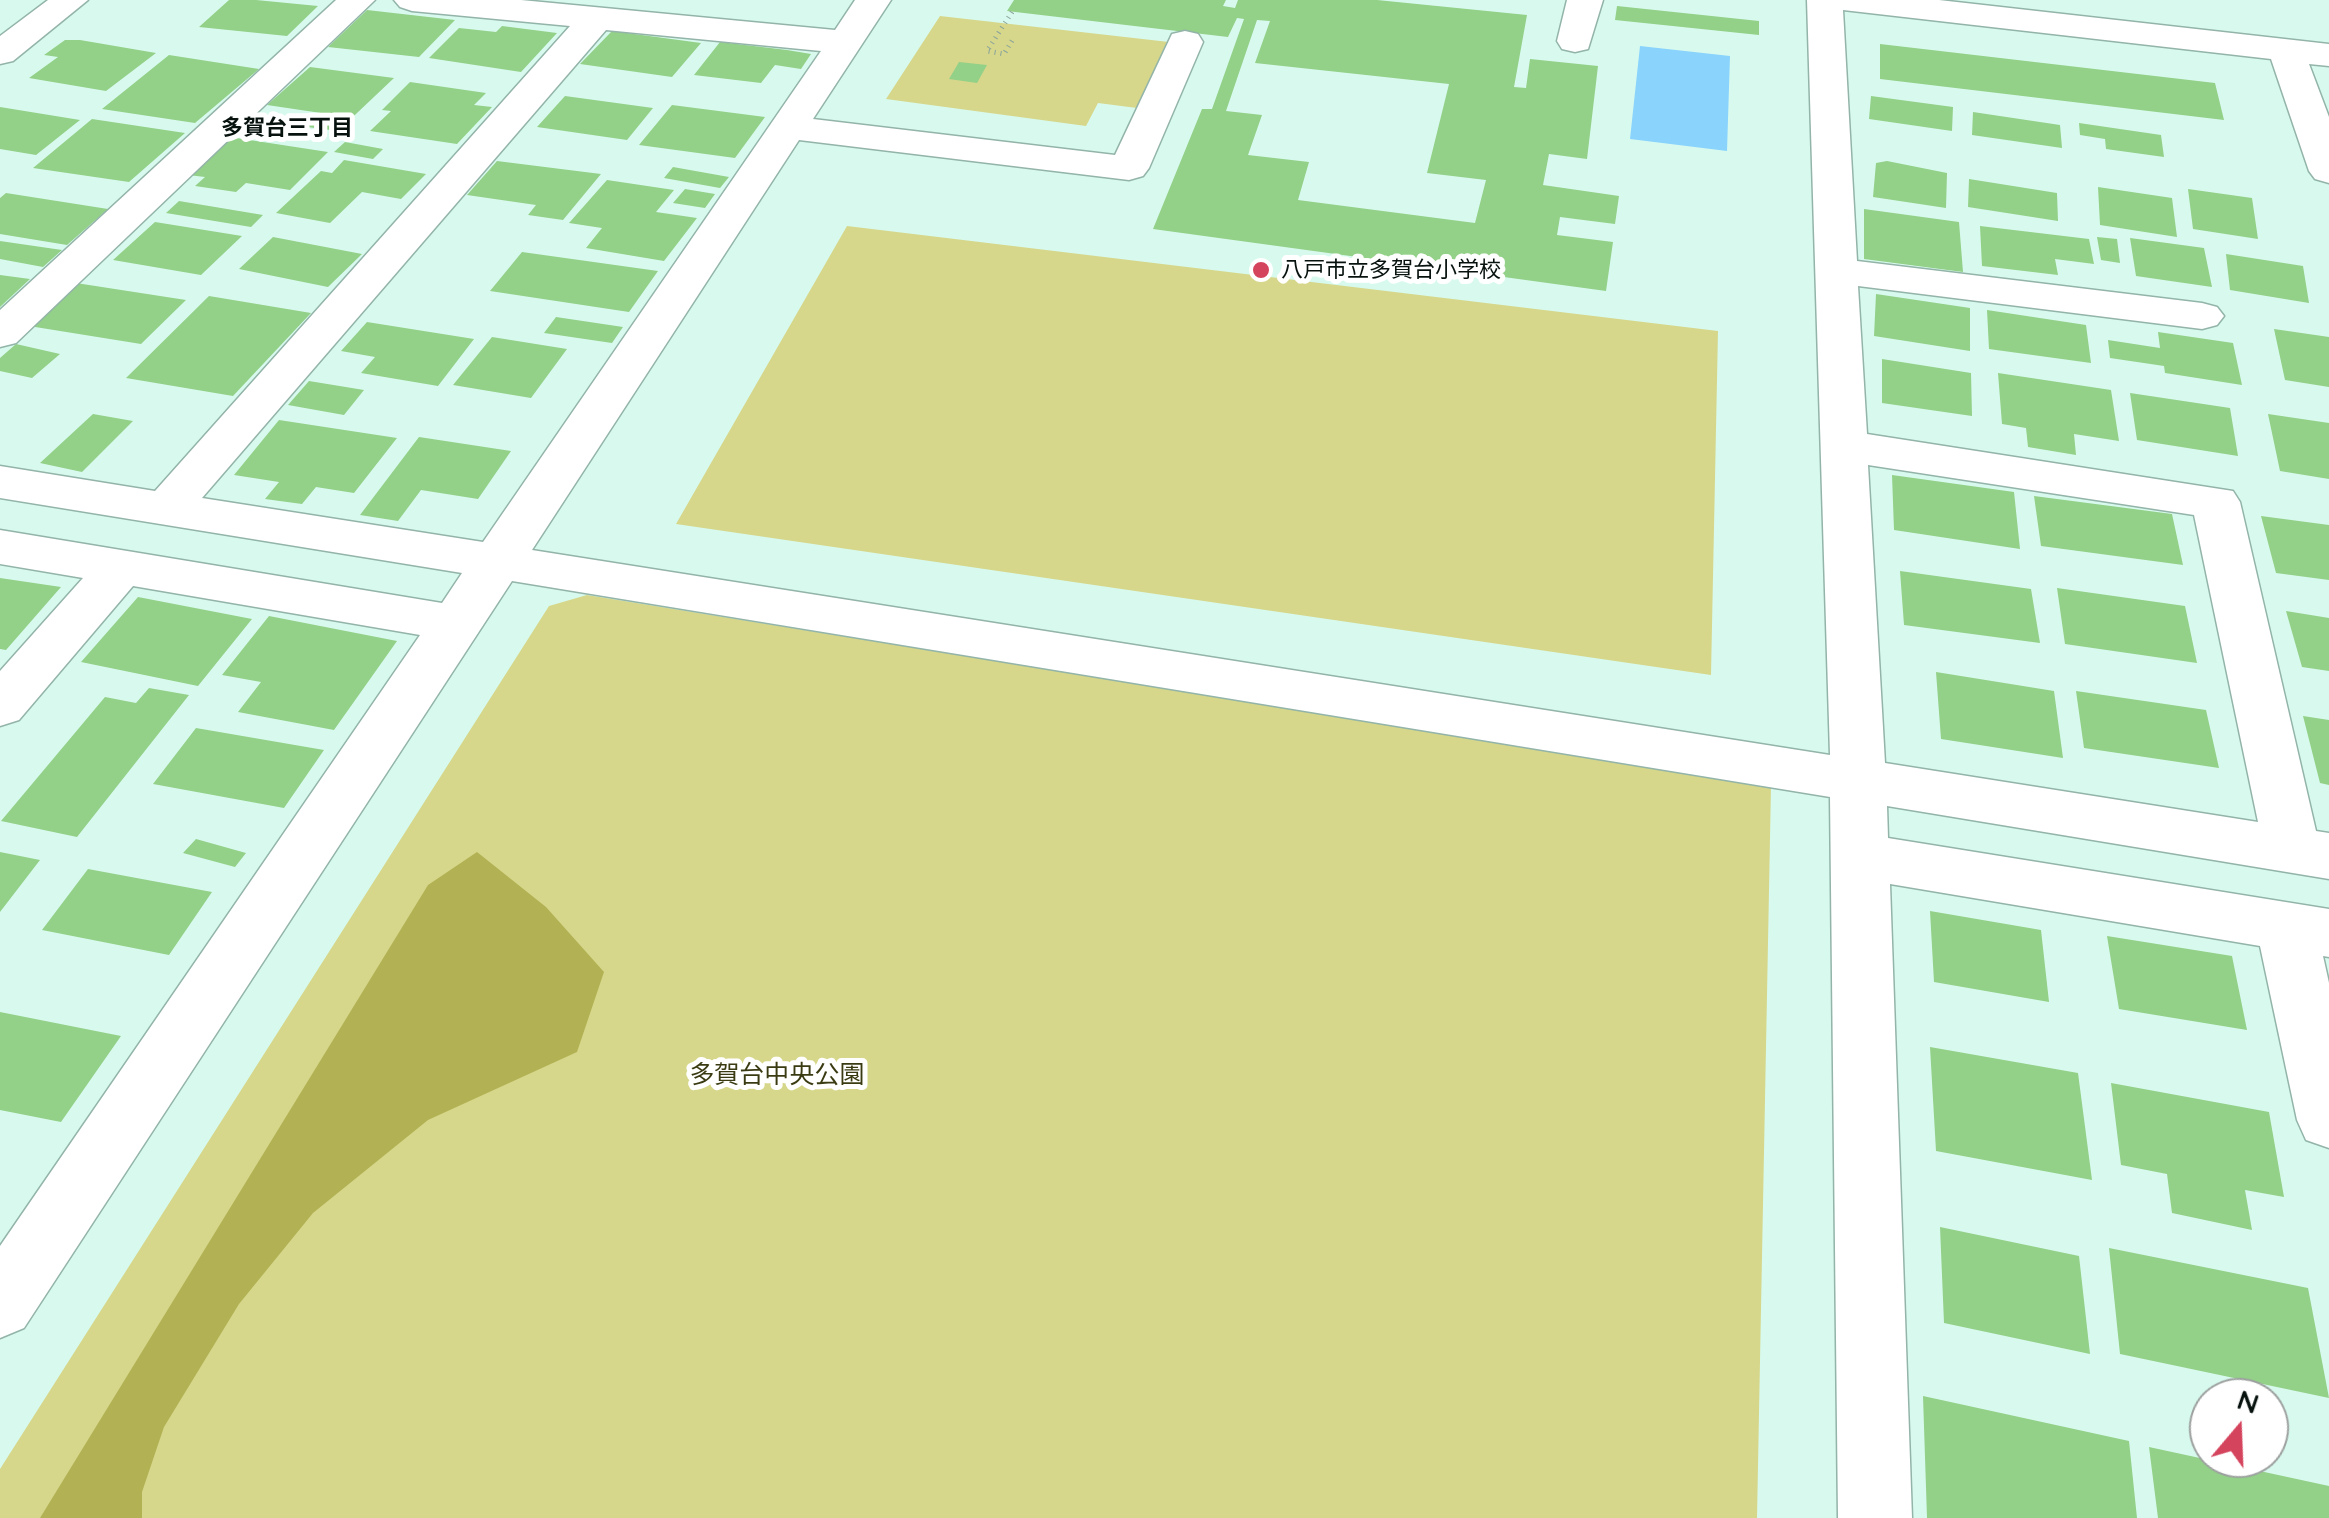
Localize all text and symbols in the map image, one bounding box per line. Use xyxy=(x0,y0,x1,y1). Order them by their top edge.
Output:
district label: 多賀台三丁目 xyxy=(221,115,353,141)
place label: 八戸市立多賀台小学校 xyxy=(1281,257,1501,283)
marker: 八戸市立多賀台小学校 xyxy=(1250,259,1272,281)
park label: 多賀台中央公園 xyxy=(690,1060,864,1090)
north arrow xyxy=(2189,1378,2289,1478)
text: N xyxy=(2233,1381,2264,1421)

